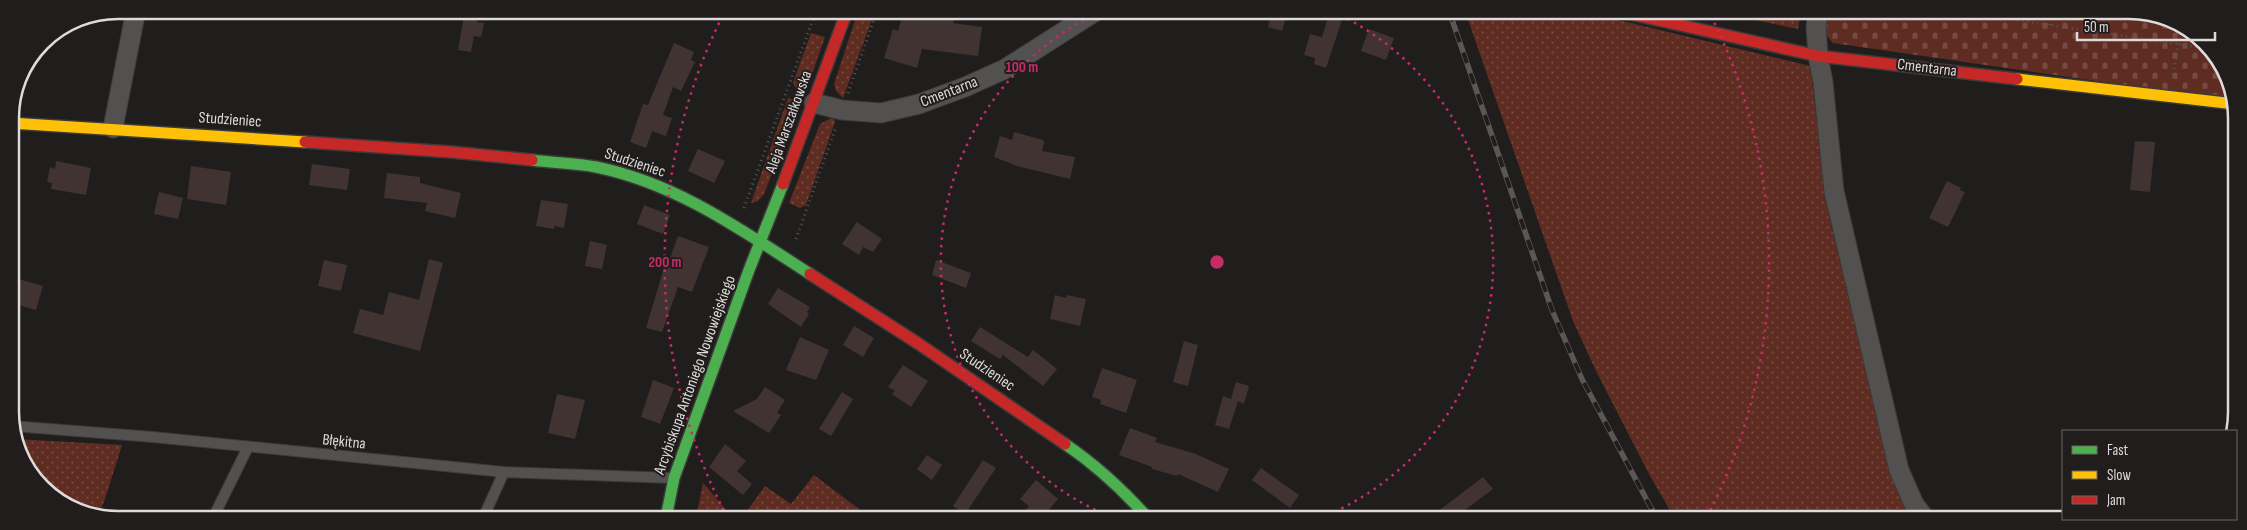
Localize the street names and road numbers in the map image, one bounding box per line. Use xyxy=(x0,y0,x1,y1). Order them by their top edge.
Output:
street label: Cmentarna xyxy=(1896,55,1958,81)
street label: Aleja Marszałkowska xyxy=(761,68,816,177)
street label: Cmentarna xyxy=(918,72,980,112)
street label: Studzieniec xyxy=(198,108,262,132)
street label: Studzieniec xyxy=(602,144,668,182)
street label: Arcybiskupa Antoniego Nowowiejskiego xyxy=(650,273,740,478)
street label: Studzieniec xyxy=(956,345,1018,395)
street label: Błękitna xyxy=(321,430,367,454)

